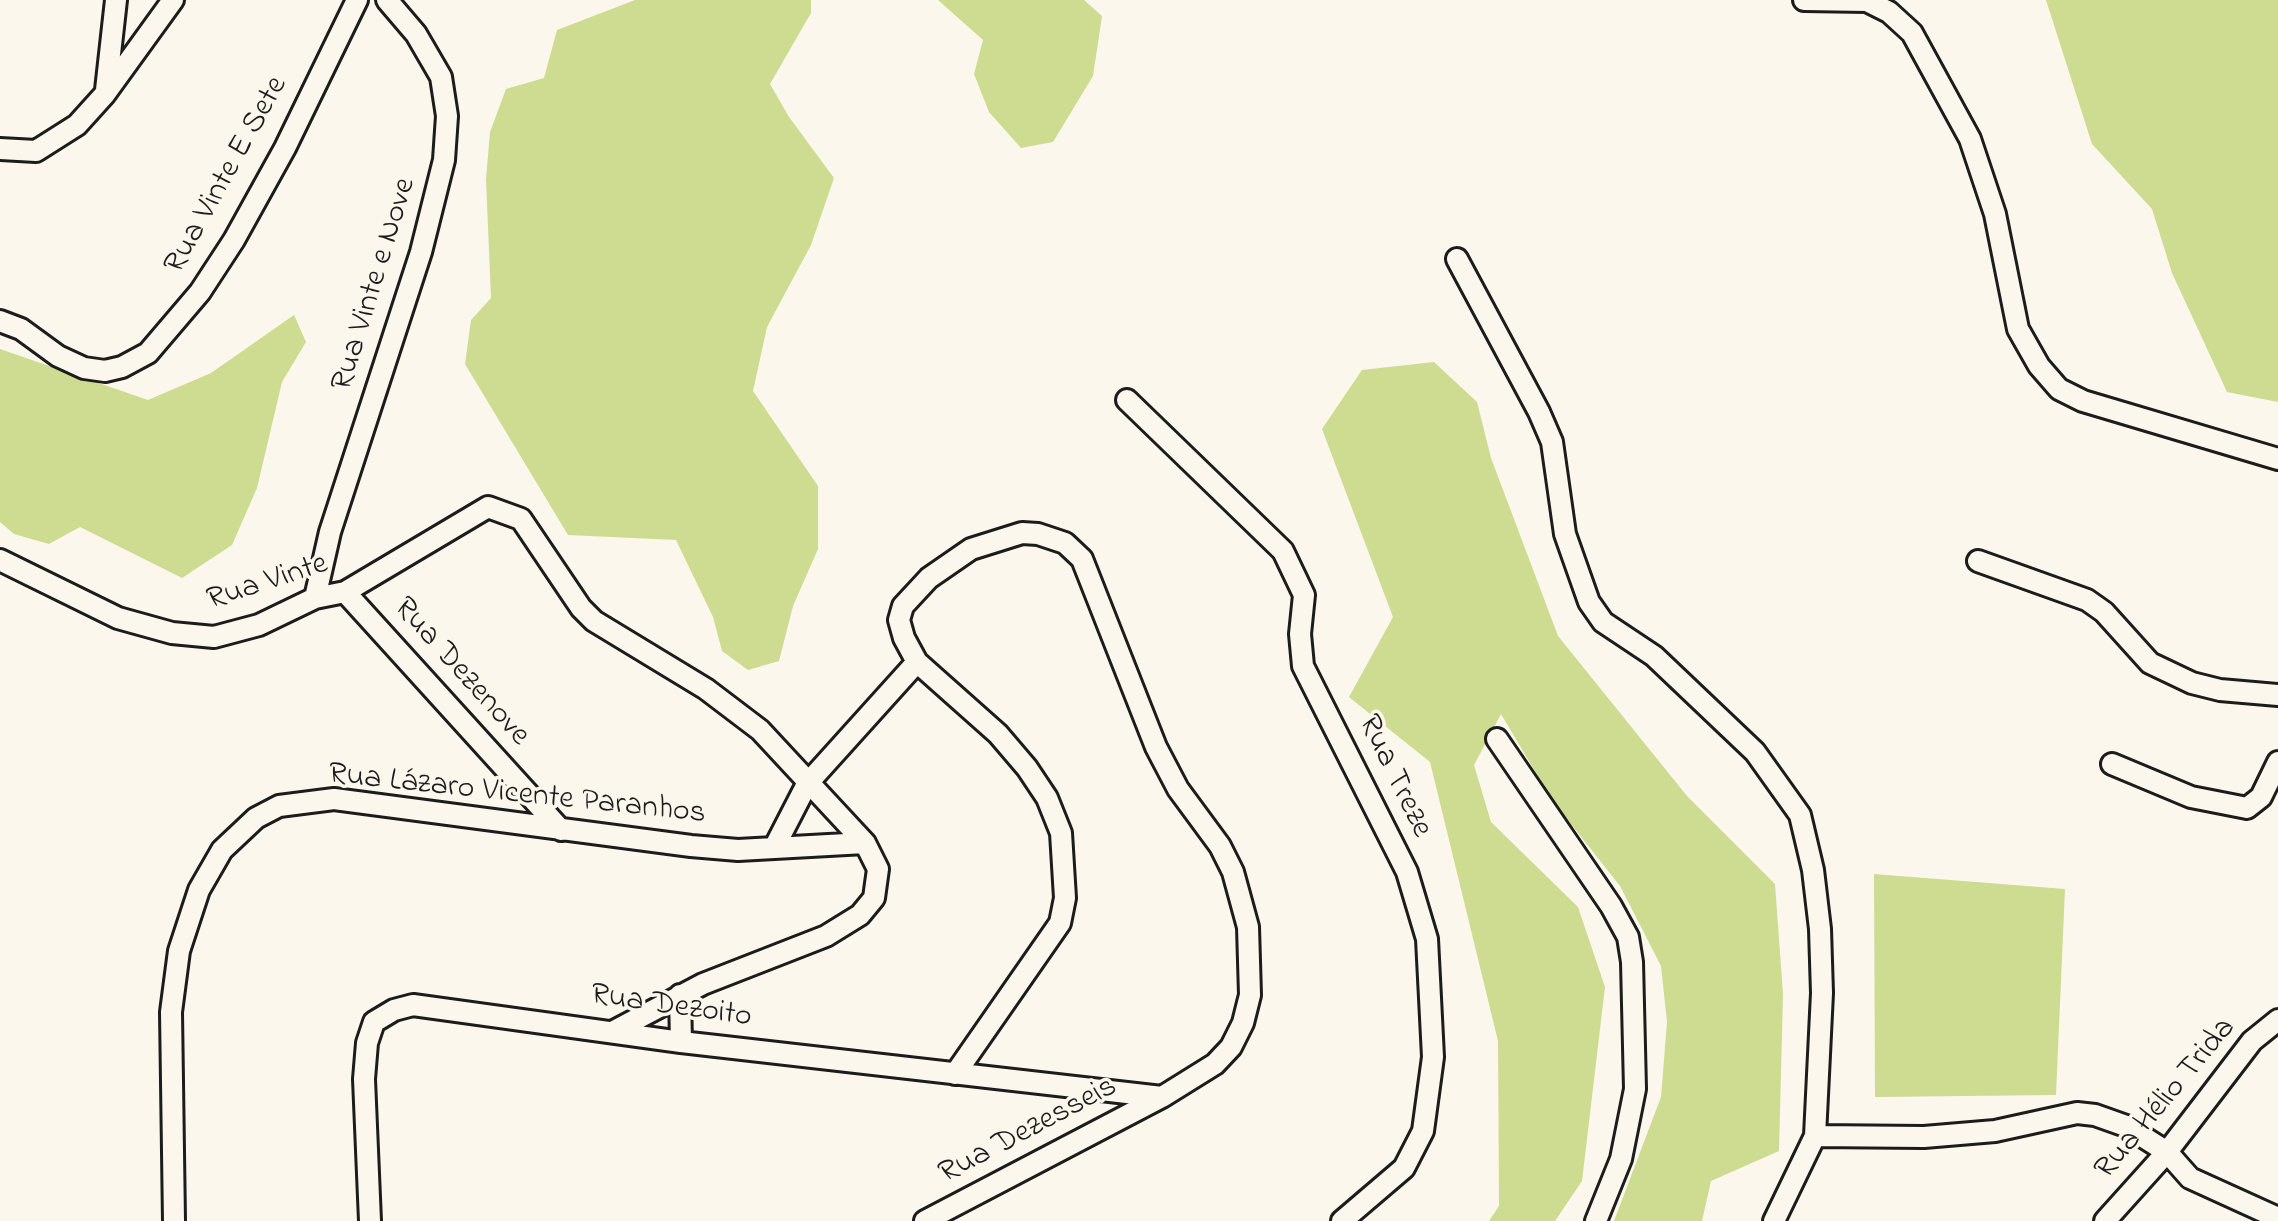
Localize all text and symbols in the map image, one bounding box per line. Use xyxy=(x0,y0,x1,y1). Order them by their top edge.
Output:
street label: Rua Vinte E Sete xyxy=(158,71,298,281)
street label: Rua Vinte e Nove xyxy=(325,174,427,396)
street label: Rua Vinte xyxy=(203,547,333,621)
street label: Rua Dezenove xyxy=(383,591,537,755)
street label: Rua Treze xyxy=(1347,709,1439,845)
street label: Rua Lázaro Vicente Paranhos xyxy=(326,757,708,835)
street label: Rua Dezoito xyxy=(588,978,754,1038)
street label: Rua Hélio Trida xyxy=(2088,1011,2246,1189)
street label: Rua Dezesseis xyxy=(934,1069,1124,1195)

